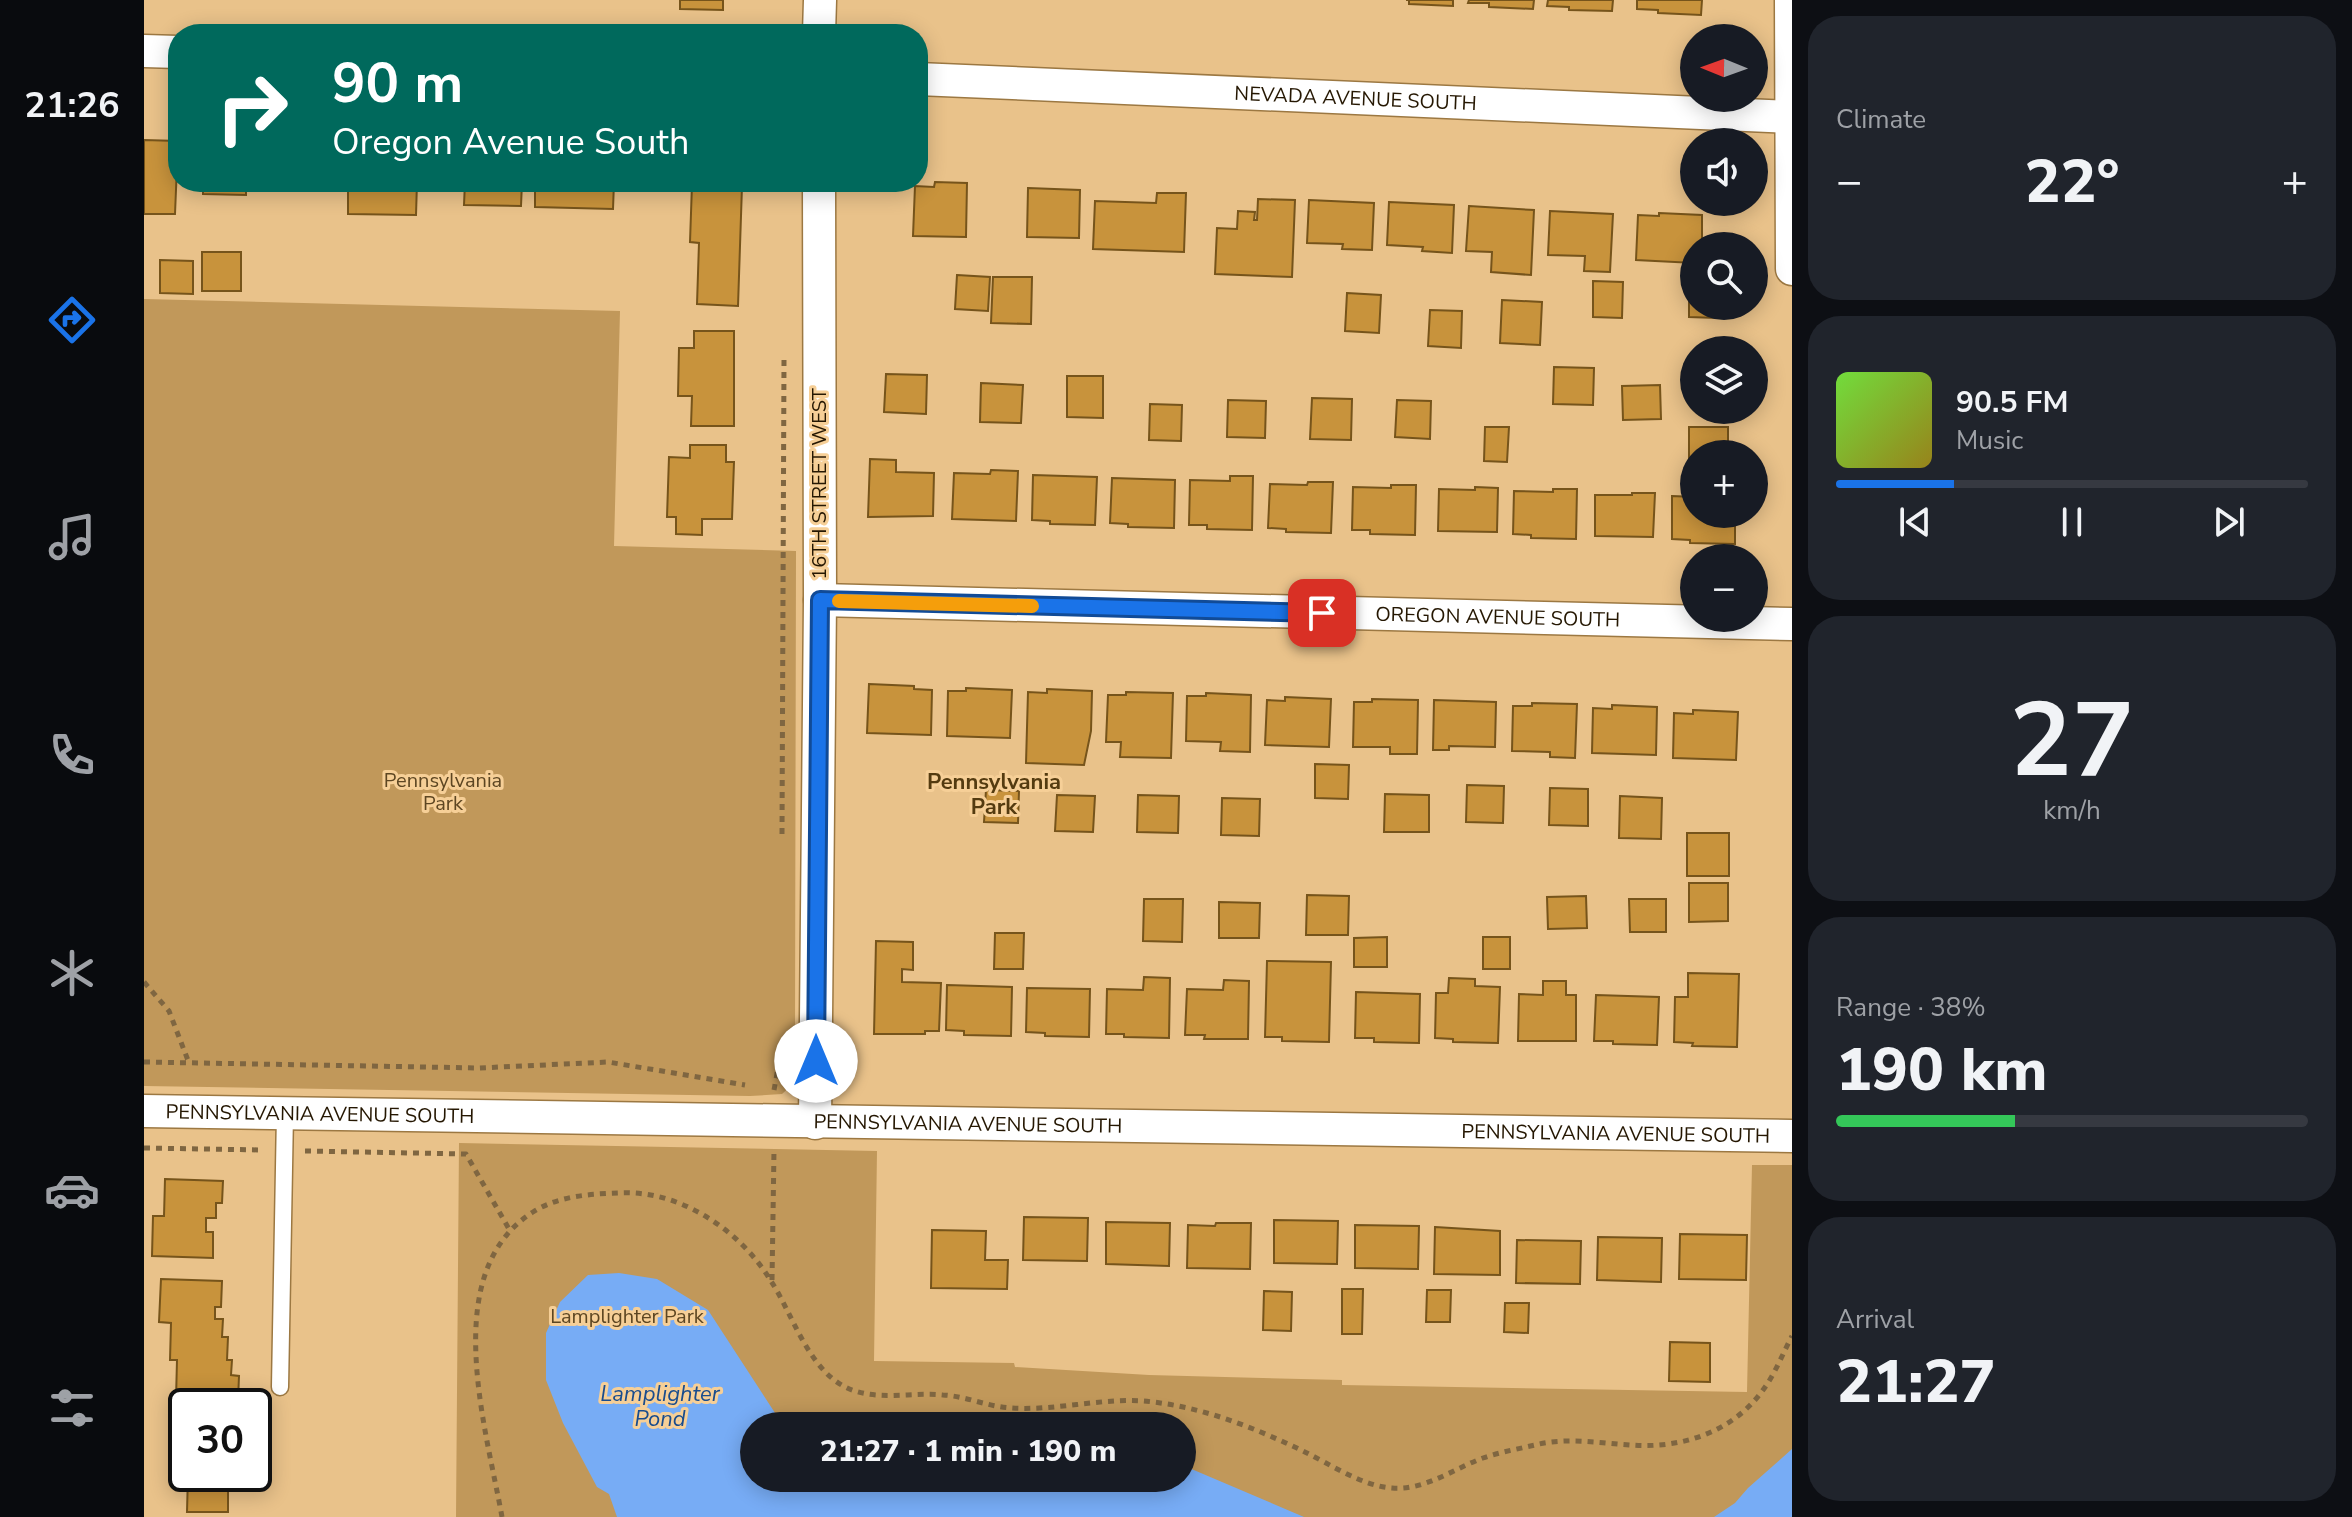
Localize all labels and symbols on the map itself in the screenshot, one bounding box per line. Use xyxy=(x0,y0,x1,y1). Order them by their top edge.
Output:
north arrow xyxy=(1680,24,1768,112)
street label: NEVADA AVENUE SOUTH xyxy=(1234,80,1477,117)
street label: 16TH STREET WEST xyxy=(806,388,833,580)
pin xyxy=(1288,579,1356,647)
street label: OREGON AVENUE SOUTH xyxy=(1375,601,1620,634)
park label: Pennsylvania Park xyxy=(384,767,502,817)
district label: Pennsylvania Park xyxy=(927,767,1061,822)
position arrow xyxy=(774,1019,858,1103)
street label: PENNSYLVANIA AVENUE SOUTH xyxy=(165,1098,475,1130)
street label: PENNSYLVANIA AVENUE SOUTH xyxy=(813,1108,1122,1140)
street label: PENNSYLVANIA AVENUE SOUTH xyxy=(1461,1118,1770,1150)
park label: Lamplighter Park xyxy=(550,1303,705,1330)
water label: Lamplighter Pond xyxy=(600,1379,721,1434)
speed limit sign: 30 xyxy=(168,1388,272,1492)

